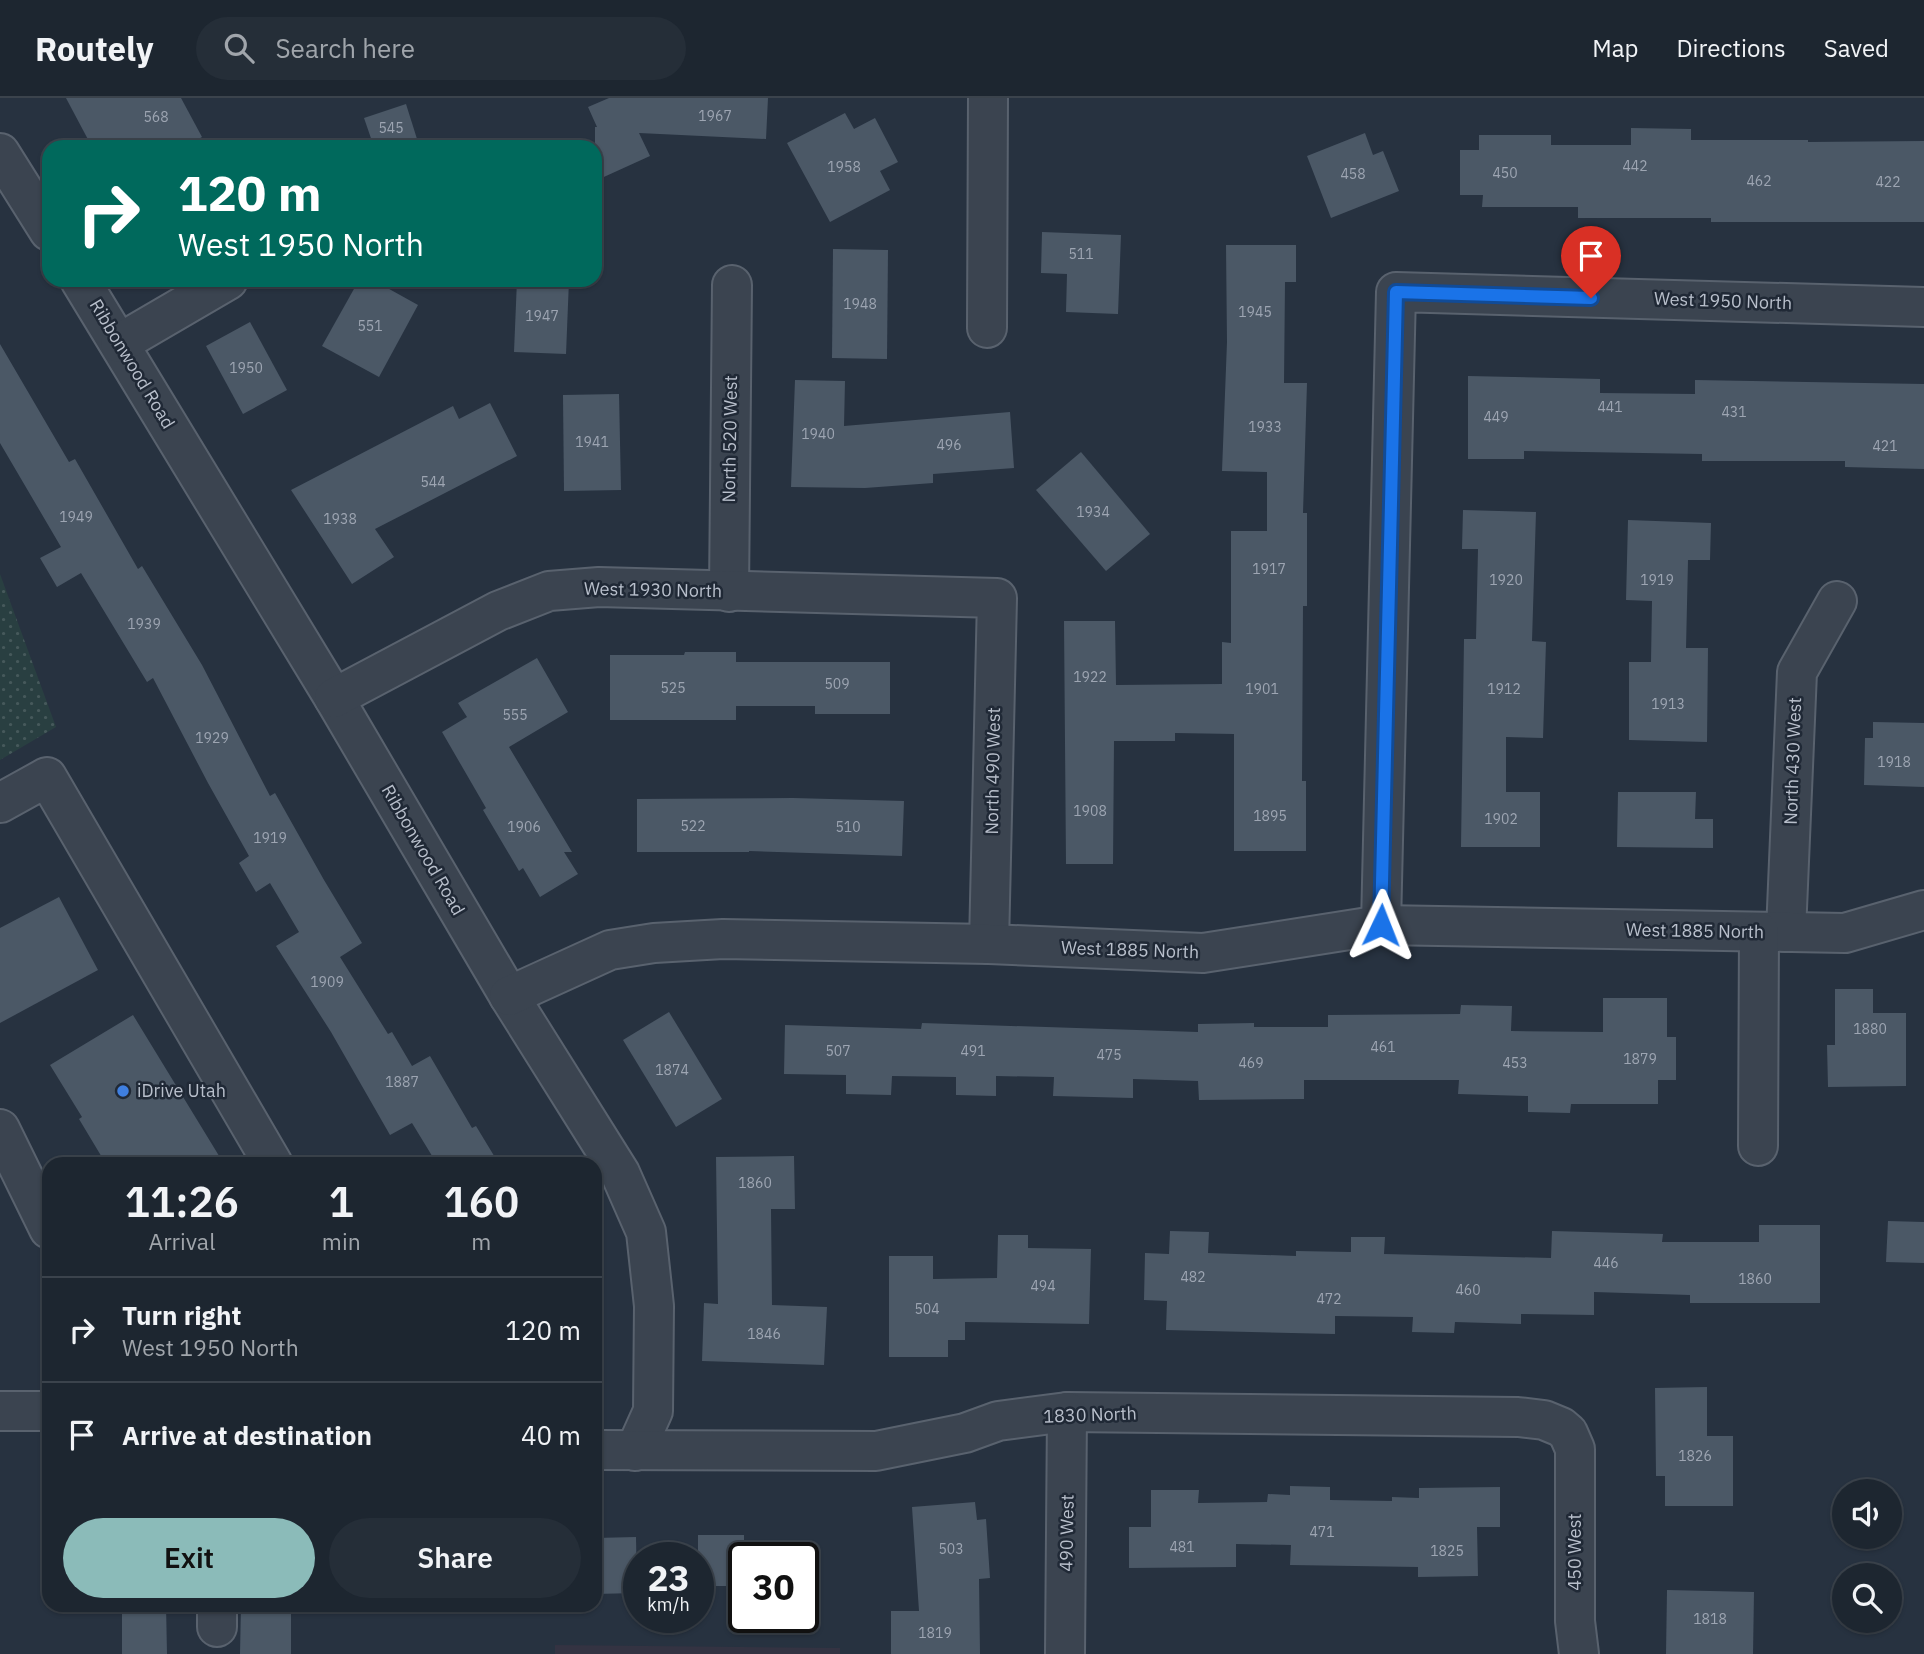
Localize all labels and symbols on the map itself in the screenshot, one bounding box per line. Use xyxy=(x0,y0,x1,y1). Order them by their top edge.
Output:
house number: 1967 xyxy=(698,107,732,125)
house number: 568 xyxy=(143,108,169,126)
house number: 545 xyxy=(378,119,404,137)
house number: 442 xyxy=(1622,157,1648,175)
house number: 1958 xyxy=(827,158,861,176)
house number: 450 xyxy=(1492,164,1518,182)
house number: 458 xyxy=(1340,165,1366,183)
house number: 462 xyxy=(1746,172,1772,190)
house number: 422 xyxy=(1875,173,1901,191)
pin xyxy=(1561,226,1621,298)
house number: 511 xyxy=(1068,245,1094,263)
street label: West 1950 North xyxy=(1653,287,1793,314)
street label: Ribbonwood Road xyxy=(85,295,180,433)
house number: 1948 xyxy=(843,295,877,313)
house number: 1945 xyxy=(1238,303,1272,321)
house number: 1947 xyxy=(525,307,559,325)
house number: 551 xyxy=(357,317,383,335)
house number: 1950 xyxy=(229,359,263,377)
street label: North 520 West xyxy=(717,375,742,503)
house number: 441 xyxy=(1597,398,1623,416)
house number: 431 xyxy=(1721,403,1747,421)
house number: 449 xyxy=(1483,408,1509,426)
house number: 1933 xyxy=(1248,418,1282,436)
house number: 1940 xyxy=(801,425,835,443)
house number: 1941 xyxy=(575,433,609,451)
house number: 496 xyxy=(936,436,962,454)
house number: 421 xyxy=(1872,437,1898,455)
house number: 544 xyxy=(420,473,446,491)
house number: 1934 xyxy=(1076,503,1110,521)
house number: 1949 xyxy=(59,508,93,526)
house number: 1938 xyxy=(323,510,357,528)
house number: 1917 xyxy=(1252,560,1286,578)
house number: 1920 xyxy=(1489,571,1523,589)
house number: 1919 xyxy=(1640,571,1674,589)
street label: West 1930 North xyxy=(584,577,722,602)
house number: 1939 xyxy=(127,615,161,633)
house number: 1922 xyxy=(1073,668,1107,686)
house number: 509 xyxy=(824,675,850,693)
house number: 525 xyxy=(660,679,686,697)
house number: 1901 xyxy=(1245,680,1279,698)
house number: 1912 xyxy=(1487,680,1521,698)
house number: 1913 xyxy=(1651,695,1685,713)
street label: North 430 West xyxy=(1779,697,1806,825)
house number: 555 xyxy=(502,706,528,724)
street label: North 490 West xyxy=(980,707,1005,835)
house number: 1929 xyxy=(195,729,229,747)
house number: 1918 xyxy=(1877,753,1911,771)
street label: Ribbonwood Road xyxy=(377,780,470,919)
house number: 1908 xyxy=(1073,802,1107,820)
house number: 1895 xyxy=(1253,807,1287,825)
house number: 1902 xyxy=(1484,810,1518,828)
house number: 522 xyxy=(680,817,706,835)
house number: 1906 xyxy=(507,818,541,836)
house number: 510 xyxy=(835,818,861,836)
house number: 1919 xyxy=(253,829,287,847)
position arrow xyxy=(1344,888,1418,962)
street label: West 1885 North xyxy=(1626,918,1764,943)
street label: West 1885 North xyxy=(1060,936,1200,963)
house number: 1909 xyxy=(310,973,344,991)
house number: 1880 xyxy=(1853,1020,1887,1038)
house number: 461 xyxy=(1370,1038,1396,1056)
house number: 507 xyxy=(825,1042,851,1060)
house number: 491 xyxy=(960,1042,986,1060)
house number: 475 xyxy=(1096,1046,1122,1064)
house number: 1879 xyxy=(1623,1050,1657,1068)
house number: 469 xyxy=(1238,1054,1264,1072)
house number: 453 xyxy=(1502,1054,1528,1072)
house number: 1874 xyxy=(655,1061,689,1079)
house number: 1887 xyxy=(385,1073,419,1091)
place label: iDrive Utah xyxy=(137,1079,226,1102)
marker: iDrive Utah xyxy=(115,1083,131,1099)
house number: 1860 xyxy=(738,1174,772,1192)
house number: 446 xyxy=(1593,1254,1619,1272)
house number: 482 xyxy=(1180,1268,1206,1286)
house number: 1860 xyxy=(1738,1270,1772,1288)
house number: 494 xyxy=(1030,1277,1056,1295)
house number: 460 xyxy=(1455,1281,1481,1299)
house number: 472 xyxy=(1316,1290,1342,1308)
house number: 504 xyxy=(914,1300,940,1318)
house number: 1846 xyxy=(747,1325,781,1343)
street label: 1830 North xyxy=(1043,1401,1137,1428)
house number: 1826 xyxy=(1678,1447,1712,1465)
street label: 490 West xyxy=(1054,1494,1079,1572)
street label: 450 West xyxy=(1563,1513,1586,1591)
house number: 471 xyxy=(1309,1523,1335,1541)
house number: 481 xyxy=(1169,1538,1195,1556)
house number: 503 xyxy=(938,1540,964,1558)
speed limit sign: 30 xyxy=(728,1542,819,1633)
house number: 1825 xyxy=(1430,1542,1464,1560)
house number: 1818 xyxy=(1693,1610,1727,1628)
house number: 1819 xyxy=(918,1624,952,1642)

